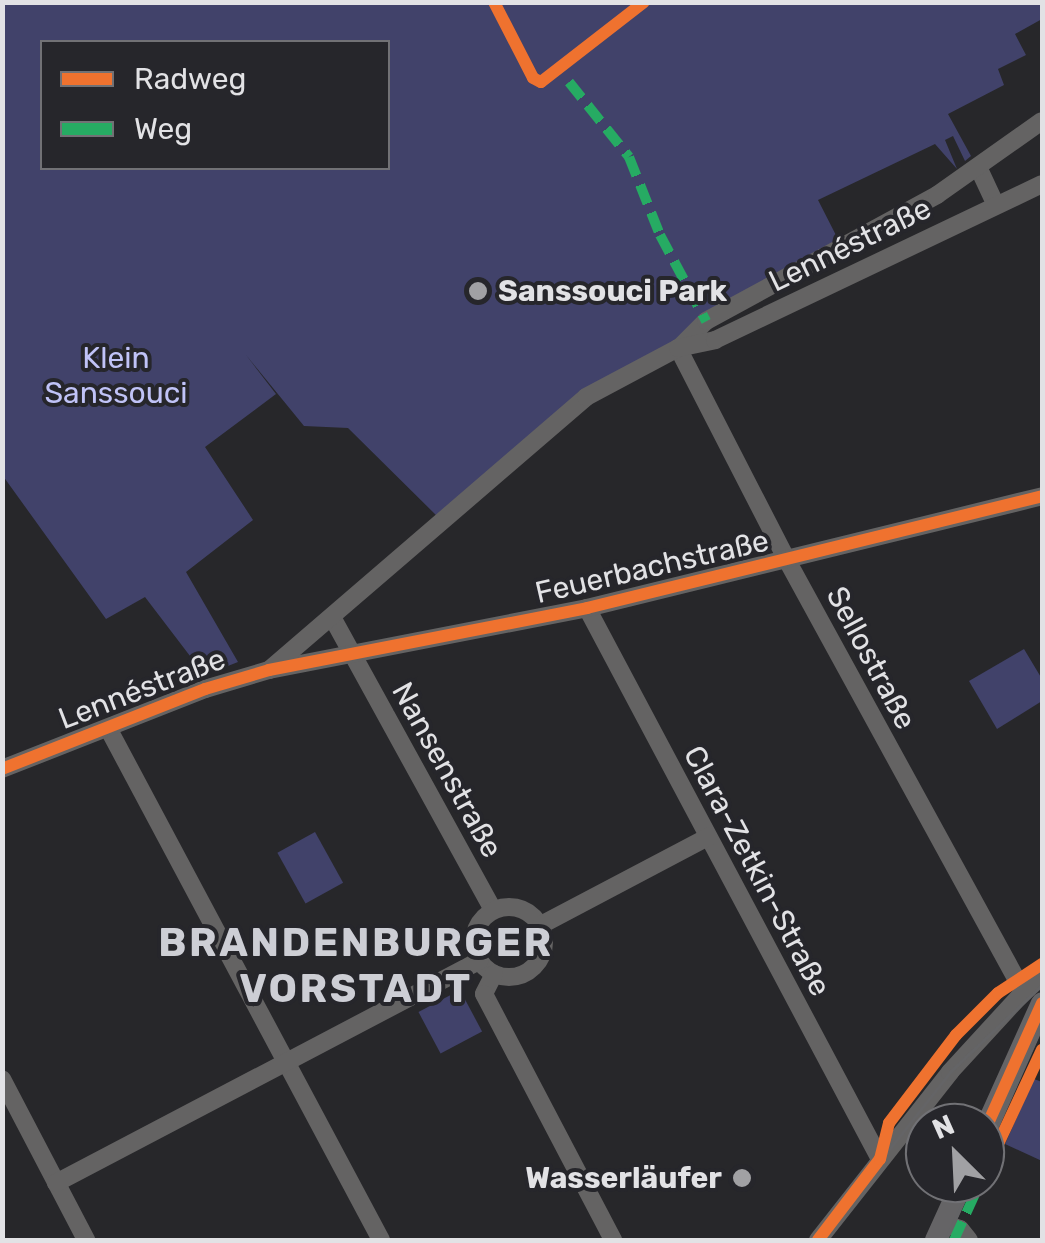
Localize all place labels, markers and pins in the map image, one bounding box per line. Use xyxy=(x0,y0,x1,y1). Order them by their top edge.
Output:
place label: Sanssouci Park xyxy=(498,273,727,309)
marker: Sanssouci Park xyxy=(467,280,489,302)
place label: Wasserläufer xyxy=(525,1160,722,1196)
marker: Wasserläufer xyxy=(731,1167,753,1189)

